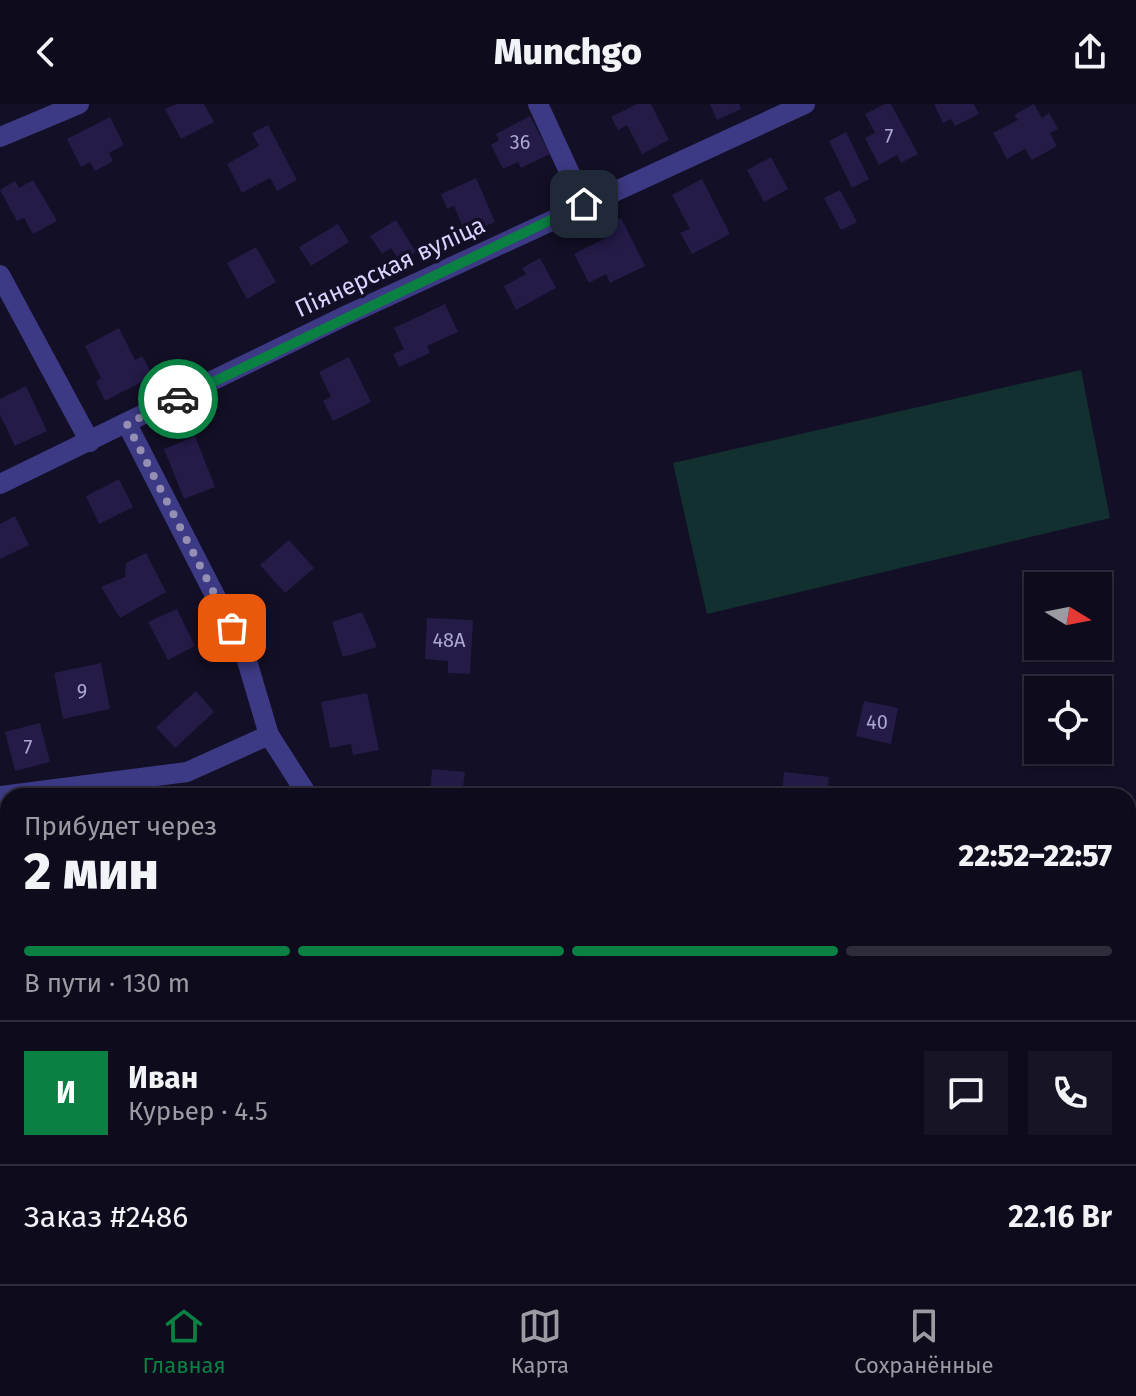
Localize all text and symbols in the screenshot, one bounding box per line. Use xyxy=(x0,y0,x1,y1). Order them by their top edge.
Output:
icon: back xyxy=(24,30,68,74)
text: Munchgo xyxy=(494,30,642,74)
icon: share xyxy=(1068,30,1112,74)
house number: 7 xyxy=(885,124,894,148)
house number: 36 xyxy=(510,130,530,154)
pin xyxy=(550,170,618,238)
icon: home xyxy=(562,182,606,226)
street label: Піянерская вуліца xyxy=(291,211,489,323)
courier xyxy=(138,359,218,439)
icon: car xyxy=(156,377,200,421)
north arrow xyxy=(1024,572,1112,660)
map controls xyxy=(1024,572,1112,764)
pin xyxy=(198,594,266,662)
icon: bag xyxy=(210,606,254,650)
house number: 48А xyxy=(432,628,466,652)
button: locate xyxy=(1024,676,1112,764)
house number: 9 xyxy=(77,679,87,703)
house number: 40 xyxy=(866,710,888,734)
house number: 7 xyxy=(24,735,33,759)
text: Прибудет через xyxy=(24,811,217,842)
text: 22:52–22:57 xyxy=(959,838,1112,874)
text: 2 мин xyxy=(24,840,159,903)
text: В пути · 130 m xyxy=(24,968,190,999)
button: chat xyxy=(924,1051,1008,1135)
button: phone xyxy=(1028,1051,1112,1135)
text: Иван xyxy=(128,1060,198,1096)
text: И xyxy=(56,1075,76,1111)
text: Курьер · 4.5 xyxy=(128,1096,268,1127)
text: Заказ #2486 xyxy=(24,1199,188,1235)
text: 22.16 Br xyxy=(1008,1199,1112,1235)
tab: Главная xyxy=(143,1304,226,1379)
tab: Карта xyxy=(511,1304,569,1379)
tab: Сохранённые xyxy=(854,1304,993,1379)

